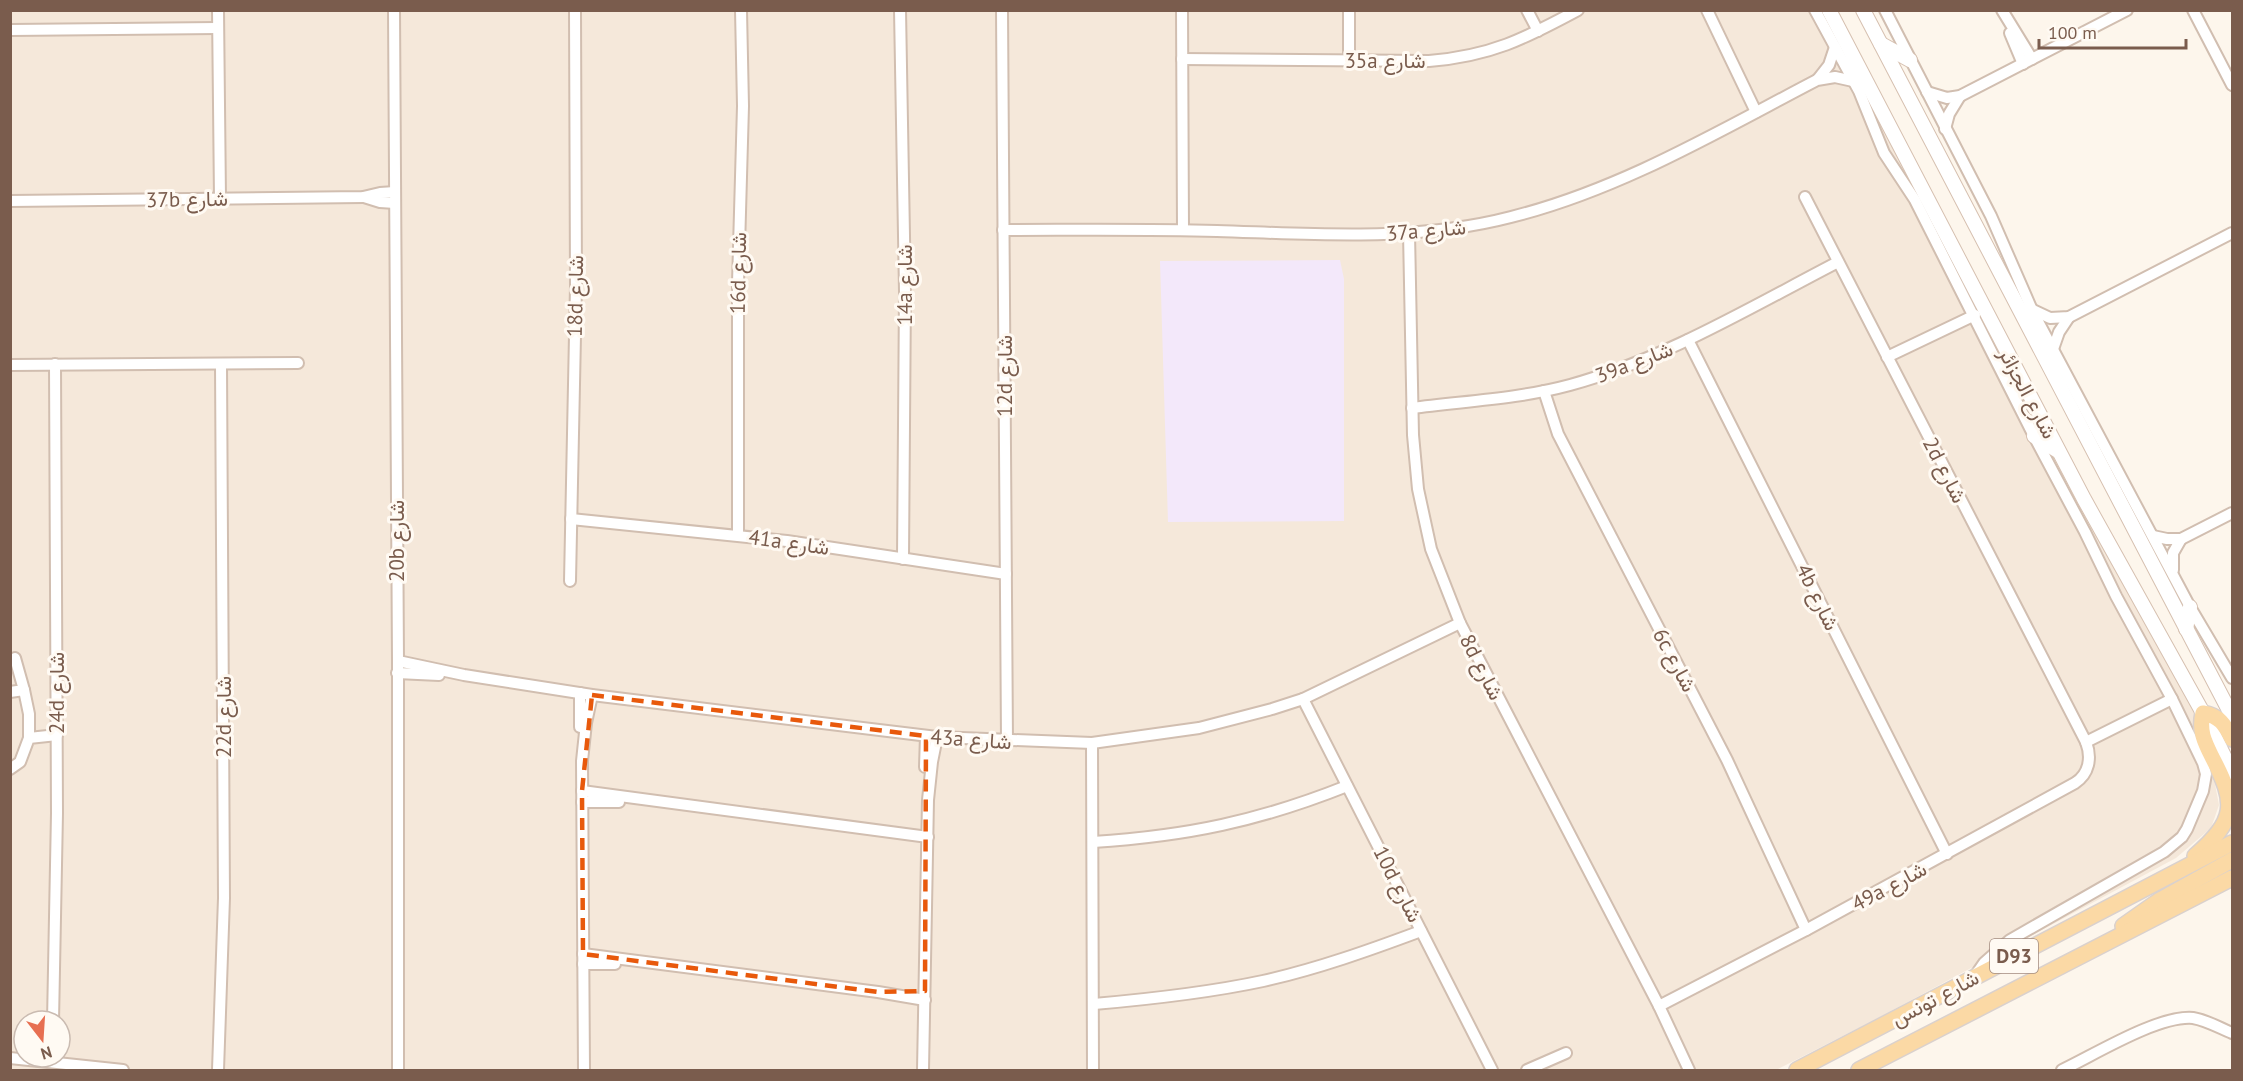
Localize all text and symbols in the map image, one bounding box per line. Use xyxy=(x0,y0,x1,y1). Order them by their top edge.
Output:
scale bar xyxy=(2039,12,2186,50)
text: 100 m xyxy=(2048,21,2097,44)
street label: 35a شارع xyxy=(1344,47,1426,75)
street label: 37b شارع xyxy=(146,185,228,214)
street label: 37a شارع xyxy=(1385,213,1467,248)
street label: 16d شارع xyxy=(724,232,753,314)
street label: 14a شارع xyxy=(891,244,919,326)
street label: 18d شارع xyxy=(561,255,590,337)
street label: 12d شارع xyxy=(991,335,1019,417)
street label: 39a شارع xyxy=(1591,335,1677,390)
street label: شارع الجزائر xyxy=(1991,342,2063,444)
street label: 2d شارع xyxy=(1916,432,1973,508)
street label: 20b شارع xyxy=(383,500,411,582)
street label: 41a شارع xyxy=(747,523,831,562)
street label: 4b شارع xyxy=(1789,559,1846,635)
street label: 6c شارع xyxy=(1646,624,1703,697)
street label: 8d شارع xyxy=(1453,629,1510,705)
street label: 24d شارع xyxy=(43,652,71,734)
street label: 22d شارع xyxy=(210,676,238,758)
street label: 43a شارع xyxy=(930,723,1012,756)
street label: 10d شارع xyxy=(1366,841,1429,927)
street label: 49a شارع xyxy=(1847,855,1932,918)
road number: D93 xyxy=(1990,939,2038,973)
street label: شارع تونس xyxy=(1886,964,1984,1033)
north arrow xyxy=(12,1009,72,1069)
text: N xyxy=(38,1042,54,1064)

